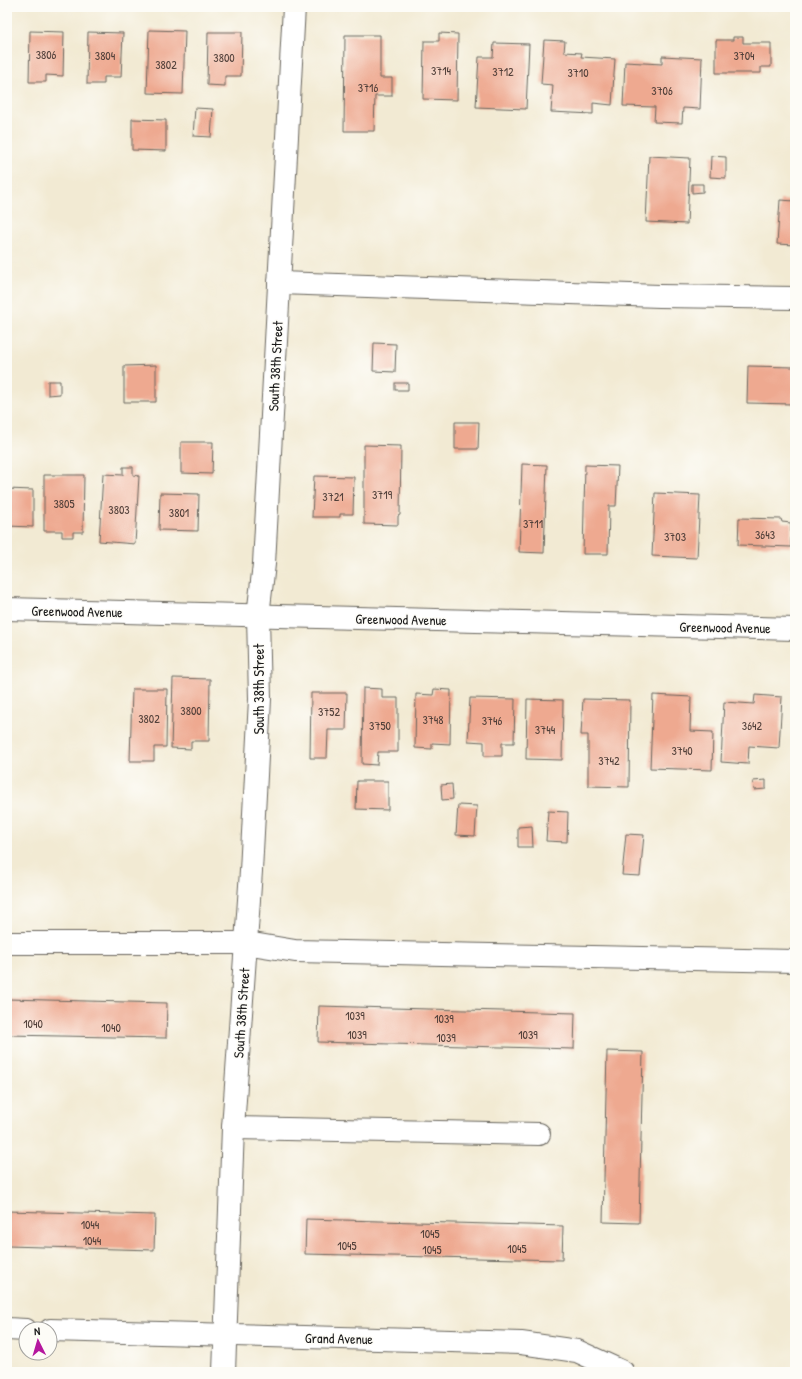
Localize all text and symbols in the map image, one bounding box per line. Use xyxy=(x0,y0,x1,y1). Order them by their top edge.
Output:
house number: 3806 xyxy=(36,46,57,63)
house number: 3804 xyxy=(95,47,116,64)
house number: 3704 xyxy=(733,47,755,64)
house number: 3800 xyxy=(213,49,235,66)
house number: 3802 xyxy=(155,56,177,73)
house number: 3714 xyxy=(431,62,452,79)
house number: 3712 xyxy=(492,63,514,80)
house number: 3710 xyxy=(567,64,589,81)
house number: 3716 xyxy=(358,79,378,96)
house number: 3706 xyxy=(651,82,673,99)
street label: South 38th Street xyxy=(263,320,287,412)
house number: 3719 xyxy=(372,486,393,503)
house number: 3721 xyxy=(322,488,344,505)
house number: 3805 xyxy=(53,495,75,512)
house number: 3803 xyxy=(108,501,130,518)
house number: 3801 xyxy=(169,504,189,521)
house number: 3711 xyxy=(523,515,543,532)
house number: 3643 xyxy=(755,526,775,543)
house number: 3703 xyxy=(664,528,686,545)
street label: Greenwood Avenue xyxy=(31,601,123,621)
street label: Greenwood Avenue xyxy=(355,609,447,629)
street label: Greenwood Avenue xyxy=(679,617,771,637)
street label: South 38th Street xyxy=(249,644,268,734)
house number: 3800 xyxy=(180,702,202,719)
house number: 3752 xyxy=(318,703,340,720)
house number: 3802 xyxy=(138,710,160,727)
house number: 3748 xyxy=(422,711,444,728)
house number: 3746 xyxy=(482,712,503,729)
house number: 3750 xyxy=(369,717,391,734)
house number: 3642 xyxy=(742,717,763,734)
house number: 3744 xyxy=(535,721,556,738)
house number: 3740 xyxy=(671,742,693,759)
house number: 3742 xyxy=(598,752,620,769)
street label: South 38th Street xyxy=(228,967,254,1059)
house number: 1039 xyxy=(345,1007,365,1024)
house number: 1039 xyxy=(434,1010,454,1027)
house number: 1040 xyxy=(23,1015,43,1032)
house number: 1040 xyxy=(101,1019,121,1036)
house number: 1039 xyxy=(347,1026,367,1043)
house number: 1039 xyxy=(518,1026,538,1043)
house number: 1039 xyxy=(436,1029,456,1046)
house number: 1044 xyxy=(81,1216,100,1233)
house number: 1045 xyxy=(420,1225,440,1242)
house number: 1044 xyxy=(83,1232,102,1249)
house number: 1045 xyxy=(337,1237,357,1254)
house number: 1045 xyxy=(507,1240,527,1257)
house number: 1045 xyxy=(422,1241,442,1258)
north arrow xyxy=(18,1321,58,1361)
text: N xyxy=(34,1324,41,1338)
street label: Grand Avenue xyxy=(305,1328,374,1348)

